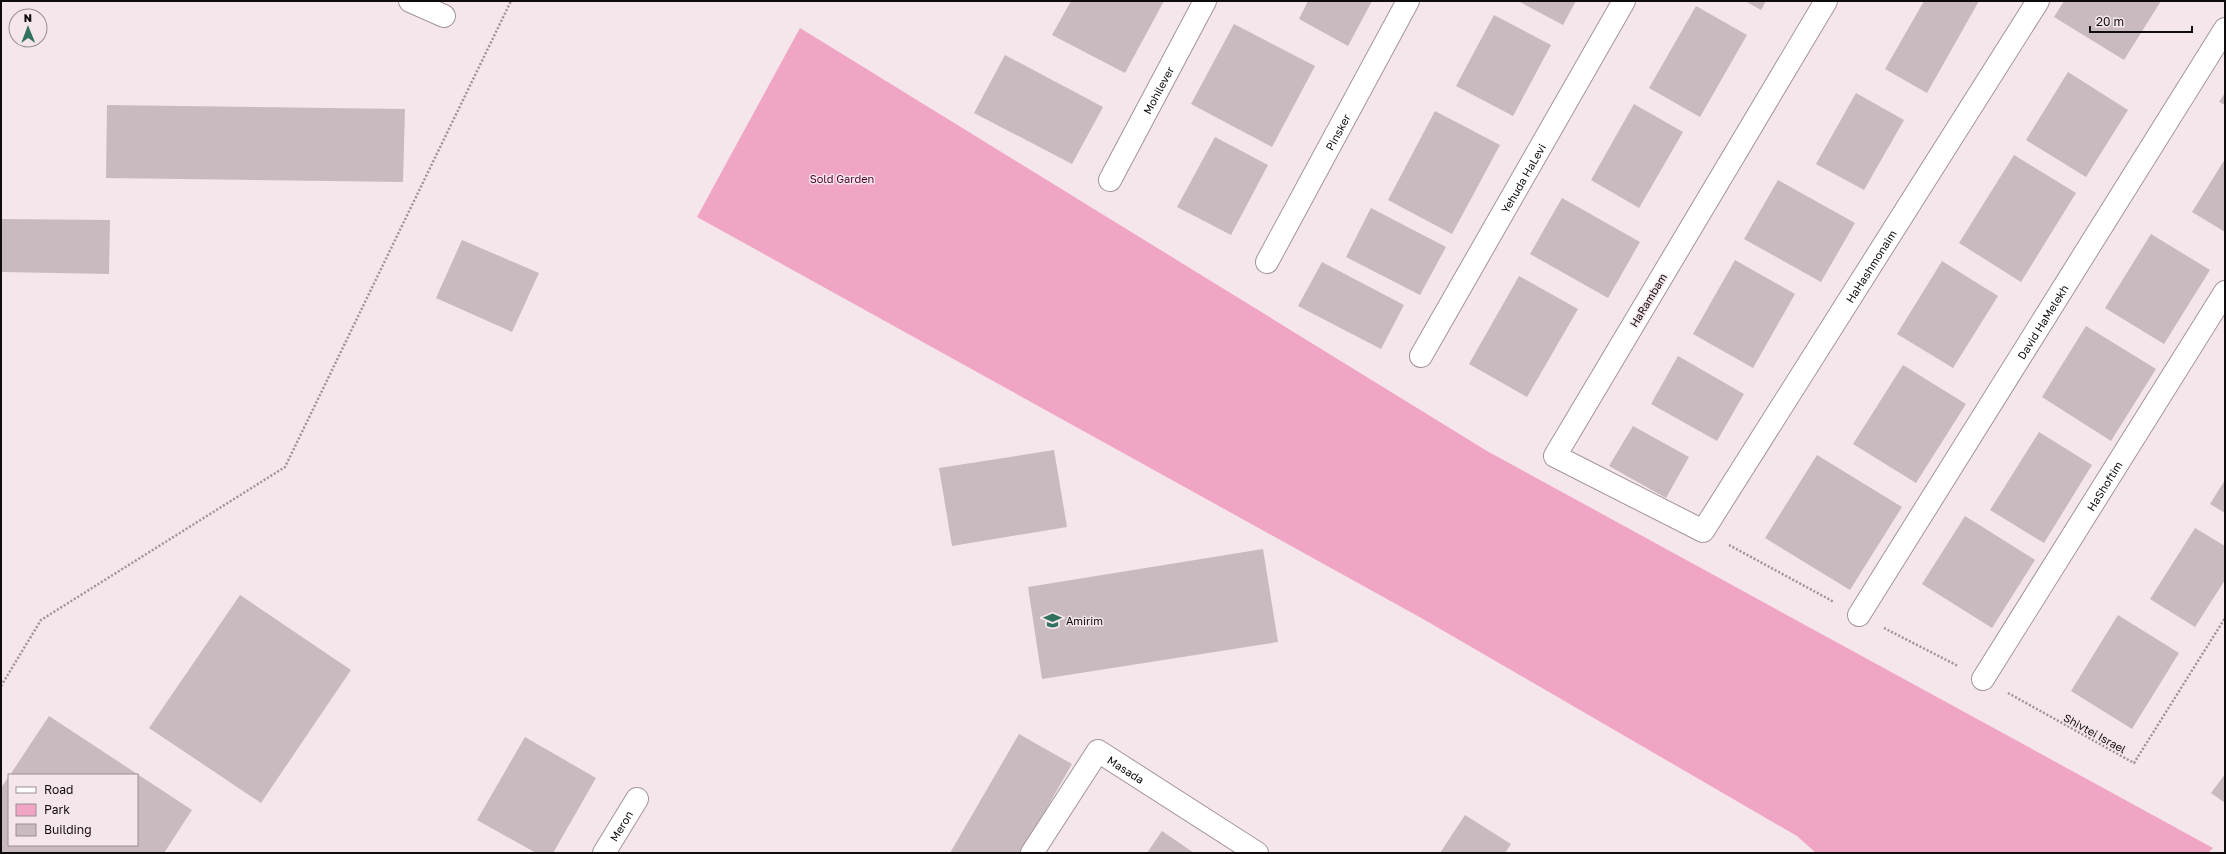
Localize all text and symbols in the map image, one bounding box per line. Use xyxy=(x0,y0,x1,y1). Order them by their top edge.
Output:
north arrow xyxy=(8,8,48,48)
scale bar xyxy=(2090,8,2192,34)
text: N xyxy=(24,11,32,24)
text: 20 m xyxy=(2096,14,2124,29)
street label: Mohilever xyxy=(1140,63,1176,116)
street label: Pinsker xyxy=(1322,111,1353,152)
street label: Yehuda HaLevi xyxy=(1498,141,1548,215)
park label: Sold Garden xyxy=(810,172,874,185)
street label: HaHashmonaim xyxy=(1843,227,1898,305)
street label: HaRambam xyxy=(1627,271,1669,329)
street label: David HaMelekh xyxy=(2014,282,2070,361)
street label: HaShoftim xyxy=(2083,458,2124,513)
school or university icon: Amirim xyxy=(1043,610,1063,630)
place label: Amirim xyxy=(1066,614,1103,627)
street label: Shivtei Israel xyxy=(2062,711,2129,756)
street label: Masada xyxy=(1106,753,1147,786)
legend xyxy=(8,774,138,846)
text: Road xyxy=(44,782,73,797)
text: Park xyxy=(44,802,70,817)
street label: Meron xyxy=(606,808,635,843)
text: Building xyxy=(44,822,92,837)

